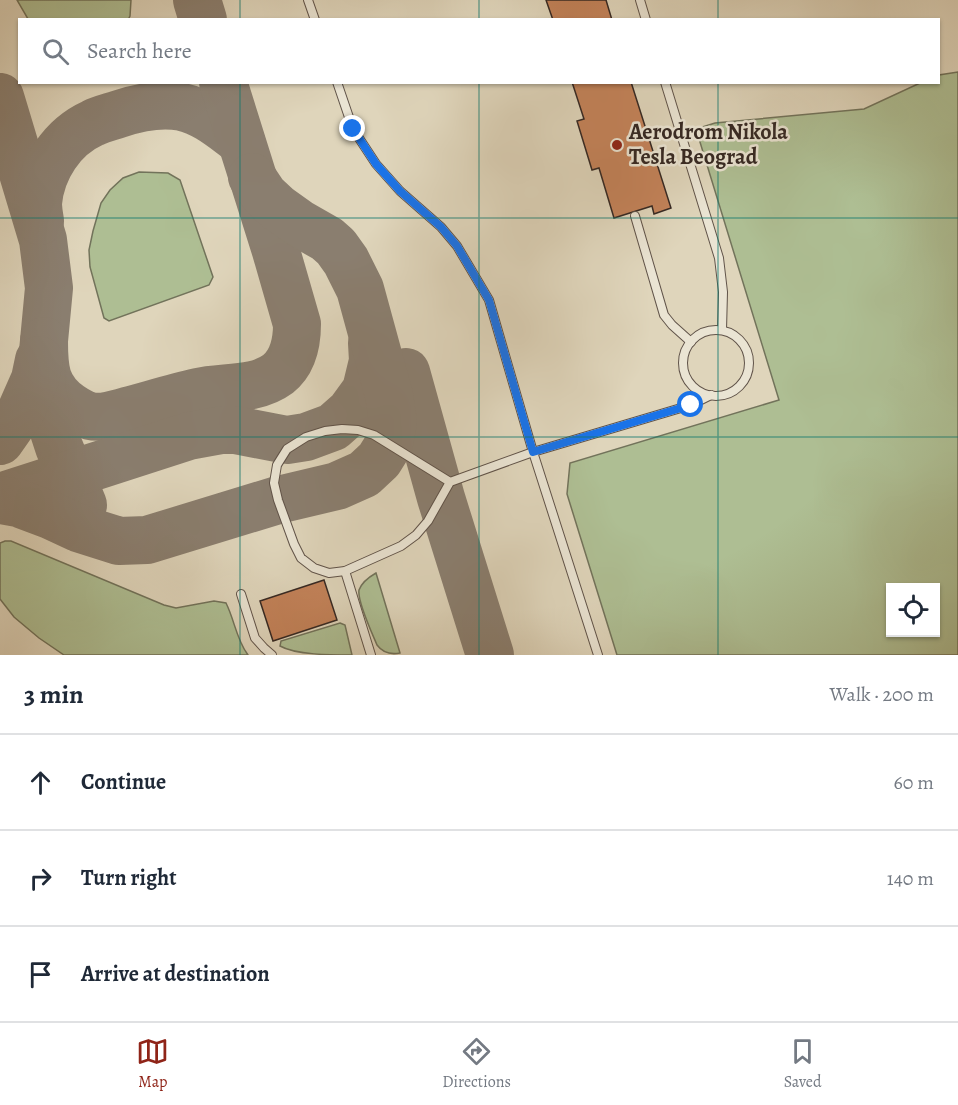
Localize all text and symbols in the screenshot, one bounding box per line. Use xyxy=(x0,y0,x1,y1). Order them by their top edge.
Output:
search box xyxy=(18,18,940,84)
icon: search xyxy=(39,35,72,68)
text: Search here xyxy=(87,36,192,66)
route end xyxy=(339,115,365,141)
place label: Aerodrom Nikola Tesla Beograd xyxy=(628,117,788,172)
marker: Aerodrom Nikola Tesla Beograd xyxy=(610,138,624,152)
route start xyxy=(677,391,703,417)
map controls xyxy=(886,583,940,637)
button: locate xyxy=(886,583,940,637)
text: 3 min xyxy=(24,677,84,712)
text: Walk · 200 m xyxy=(830,681,934,708)
icon: ahead xyxy=(24,766,57,799)
text: Continue xyxy=(81,767,166,797)
text: 60 m xyxy=(894,769,934,796)
icon: right xyxy=(24,862,57,895)
text: Turn right xyxy=(81,863,177,893)
text: 140 m xyxy=(887,865,934,892)
icon: arrive xyxy=(24,958,57,991)
text: Arrive at destination xyxy=(81,959,270,989)
tab: Map xyxy=(136,1035,169,1093)
tab: Directions xyxy=(442,1035,511,1093)
tab: Saved xyxy=(784,1035,822,1093)

